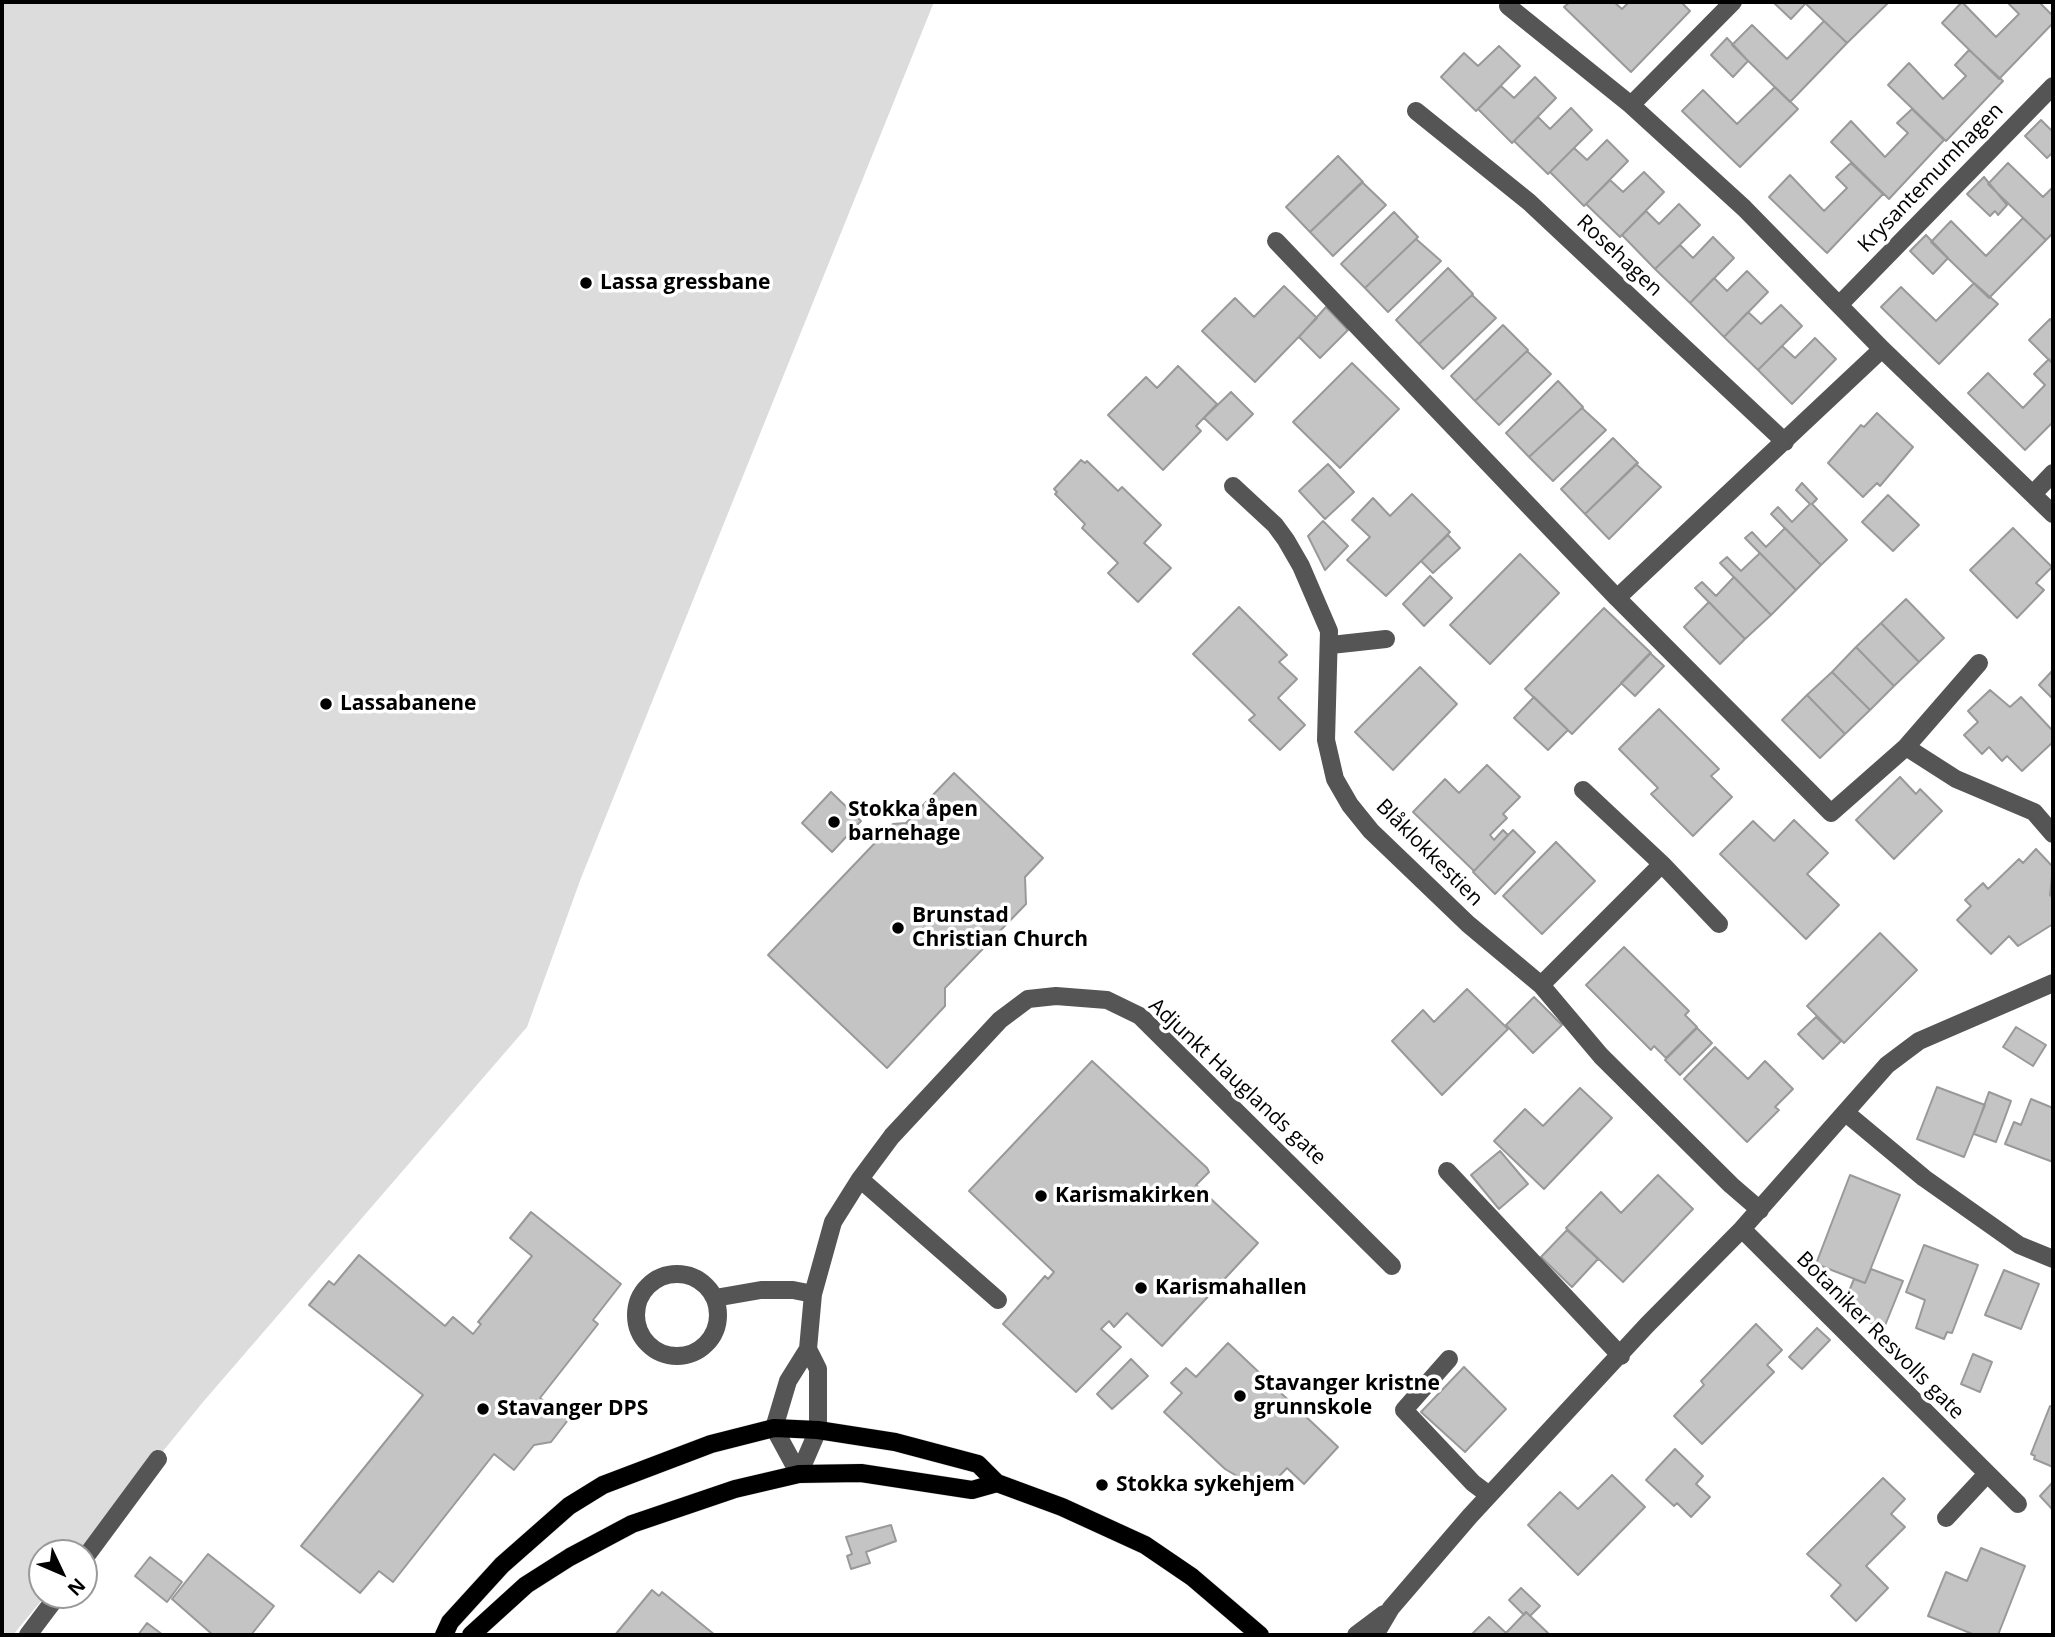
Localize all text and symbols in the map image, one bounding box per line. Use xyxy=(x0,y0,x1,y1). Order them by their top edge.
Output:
street label: Krysantemumhagen xyxy=(1853,98,2009,258)
street label: Rosehagen xyxy=(1571,210,1667,302)
place label: Lassa gressbane xyxy=(600,270,770,296)
marker: Lassa gressbane xyxy=(578,275,594,291)
place label: Lassabanene xyxy=(340,691,476,717)
marker: Lassabanene xyxy=(318,696,334,712)
street label: Blåklokkestien xyxy=(1370,794,1488,912)
place label: Stokka åpen barnehage xyxy=(848,797,978,847)
marker: Stokka åpen barnehage xyxy=(826,814,842,830)
place label: Brunstad Christian Church xyxy=(912,903,1088,953)
marker: Brunstad Christian Church xyxy=(890,920,906,936)
street label: Adjunkt Hauglands gate xyxy=(1143,993,1331,1171)
place label: Karismakirken xyxy=(1055,1183,1210,1209)
marker: Karismakirken xyxy=(1033,1188,1049,1204)
street label: Botaniker Resvolls gate xyxy=(1791,1247,1969,1425)
place label: Karismahallen xyxy=(1155,1275,1307,1301)
marker: Karismahallen xyxy=(1133,1280,1149,1296)
place label: Stavanger kristne grunnskole xyxy=(1254,1371,1440,1421)
marker: Stavanger kristne grunnskole xyxy=(1232,1388,1248,1404)
place label: Stavanger DPS xyxy=(497,1396,648,1422)
marker: Stavanger DPS xyxy=(475,1401,491,1417)
place label: Stokka sykehjem xyxy=(1116,1472,1295,1498)
marker: Stokka sykehjem xyxy=(1094,1477,1110,1493)
north arrow xyxy=(28,1539,98,1609)
text: N xyxy=(62,1573,91,1602)

